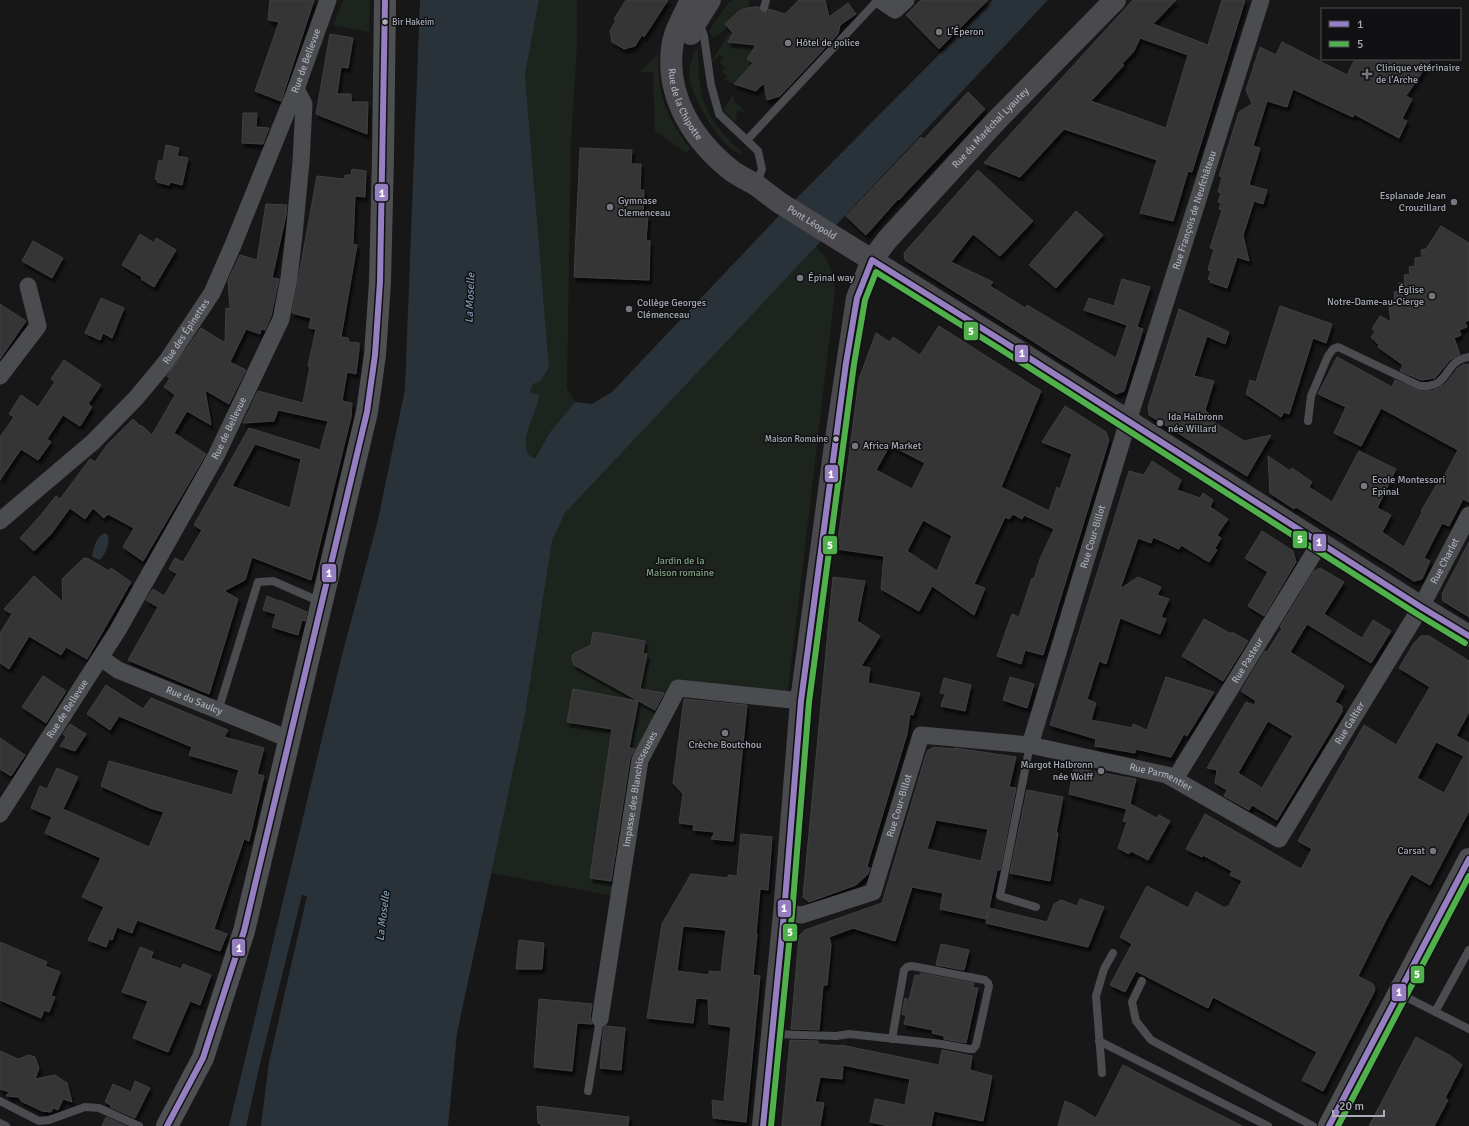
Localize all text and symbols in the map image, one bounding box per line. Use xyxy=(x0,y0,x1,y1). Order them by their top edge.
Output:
legend xyxy=(1321,8,1461,60)
marker: Bir Hakeim xyxy=(380,17,390,27)
place label: Bir Hakeim xyxy=(392,17,434,28)
text: 1 xyxy=(1357,17,1363,32)
place label: L’Éperon xyxy=(947,25,984,38)
street label: Rue de Bellevue xyxy=(289,27,323,95)
marker: L’Éperon xyxy=(934,27,944,37)
place label: Hôtel de police xyxy=(796,37,860,49)
text: 5 xyxy=(1357,37,1363,52)
marker: Hôtel de police xyxy=(783,38,793,48)
place label: Clinique vétérinaire de l'Arche xyxy=(1376,62,1460,86)
street label: Rue de la Chipotte xyxy=(665,68,705,143)
marker: Clinique vétérinaire de l'Arche xyxy=(1361,68,1373,80)
street label: Rue du Maréchal Lyautey xyxy=(950,85,1032,171)
street label: Rue François de Neufchâteau xyxy=(1170,149,1219,271)
line badge: 1 xyxy=(374,183,389,202)
text: 1 xyxy=(379,187,385,200)
place label: Esplanade Jean Crouzillard xyxy=(1380,190,1446,214)
place label: Gymnase Clemenceau xyxy=(618,195,671,219)
marker: Esplanade Jean Crouzillard xyxy=(1449,197,1459,207)
marker: Gymnase Clemenceau xyxy=(605,202,615,212)
street label: Pont Léopold xyxy=(785,203,838,242)
place label: Épinal way xyxy=(808,271,854,284)
water label: La Moselle xyxy=(463,272,477,323)
marker: Épinal way xyxy=(795,273,805,283)
place label: Église Notre-Dame-au-Cierge xyxy=(1327,283,1424,308)
marker: Église Notre-Dame-au-Cierge xyxy=(1427,291,1437,301)
street label: Rue des Épinettes xyxy=(160,296,213,366)
place label: Collège Georges Clémenceau xyxy=(637,297,707,321)
marker: Collège Georges Clémenceau xyxy=(624,304,634,314)
line badge: 5 xyxy=(963,321,979,341)
text: 5 xyxy=(968,325,974,338)
line badge: 1 xyxy=(1014,344,1029,363)
text: 1 xyxy=(1019,347,1025,360)
street label: Rue de Bellevue xyxy=(209,395,249,462)
place label: Ida Halbronn née Willard xyxy=(1168,411,1223,435)
marker: Ida Halbronn née Willard xyxy=(1155,418,1165,428)
place label: Maison Romaine xyxy=(765,434,828,445)
marker: Maison Romaine xyxy=(831,434,841,444)
place label: Africa Market xyxy=(863,440,922,452)
marker: Africa Market xyxy=(850,441,860,451)
line badge: 1 xyxy=(824,464,839,483)
text: 1 xyxy=(828,468,834,481)
place label: Ecole Montessori Epinal xyxy=(1372,474,1445,498)
marker: Ecole Montessori Epinal xyxy=(1359,481,1369,491)
street label: Rue Cour-Billot xyxy=(1078,503,1108,570)
line badge: 5 xyxy=(1292,530,1308,549)
text: 5 xyxy=(1297,533,1303,546)
line badge: 1 xyxy=(1312,533,1327,552)
line badge: 5 xyxy=(822,535,838,555)
text: 1 xyxy=(1316,536,1322,549)
street label: Rue Charlet xyxy=(1428,536,1462,586)
text: 5 xyxy=(827,539,833,552)
park label: Jardin de la Maison romaine xyxy=(646,555,714,579)
line badge: 1 xyxy=(321,563,337,583)
text: 1 xyxy=(326,567,332,580)
street label: Rue Pasteur xyxy=(1229,635,1266,685)
street label: Rue de Bellevue xyxy=(44,677,91,741)
street label: Rue du Saulcy xyxy=(164,684,225,718)
street label: Rue Galtier xyxy=(1332,699,1368,747)
marker: Crèche Boutchou xyxy=(720,728,730,738)
street label: Impasse des Blanchisseuses xyxy=(621,729,660,848)
place label: Crèche Boutchou xyxy=(689,739,761,751)
place label: Margot Halbronn née Wolff xyxy=(1021,759,1094,783)
street label: Rue Parmentier xyxy=(1128,761,1194,794)
marker: Margot Halbronn née Wolff xyxy=(1096,766,1106,776)
street label: Rue Cour-Billot xyxy=(884,772,915,839)
place label: Carsat xyxy=(1397,845,1425,857)
marker: Carsat xyxy=(1428,846,1438,856)
water label: La Moselle xyxy=(373,890,393,942)
line badge: 1 xyxy=(777,899,792,918)
text: 1 xyxy=(781,902,787,915)
line badge: 5 xyxy=(782,923,798,942)
text: 5 xyxy=(787,926,793,939)
line badge: 1 xyxy=(231,938,246,957)
text: 1 xyxy=(236,942,242,955)
line badge: 5 xyxy=(1410,965,1425,984)
text: 5 xyxy=(1414,968,1420,981)
line badge: 1 xyxy=(1391,983,1407,1002)
text: 1 xyxy=(1396,986,1402,999)
scale bar xyxy=(1333,1092,1384,1118)
text: 20 m xyxy=(1339,1099,1364,1114)

